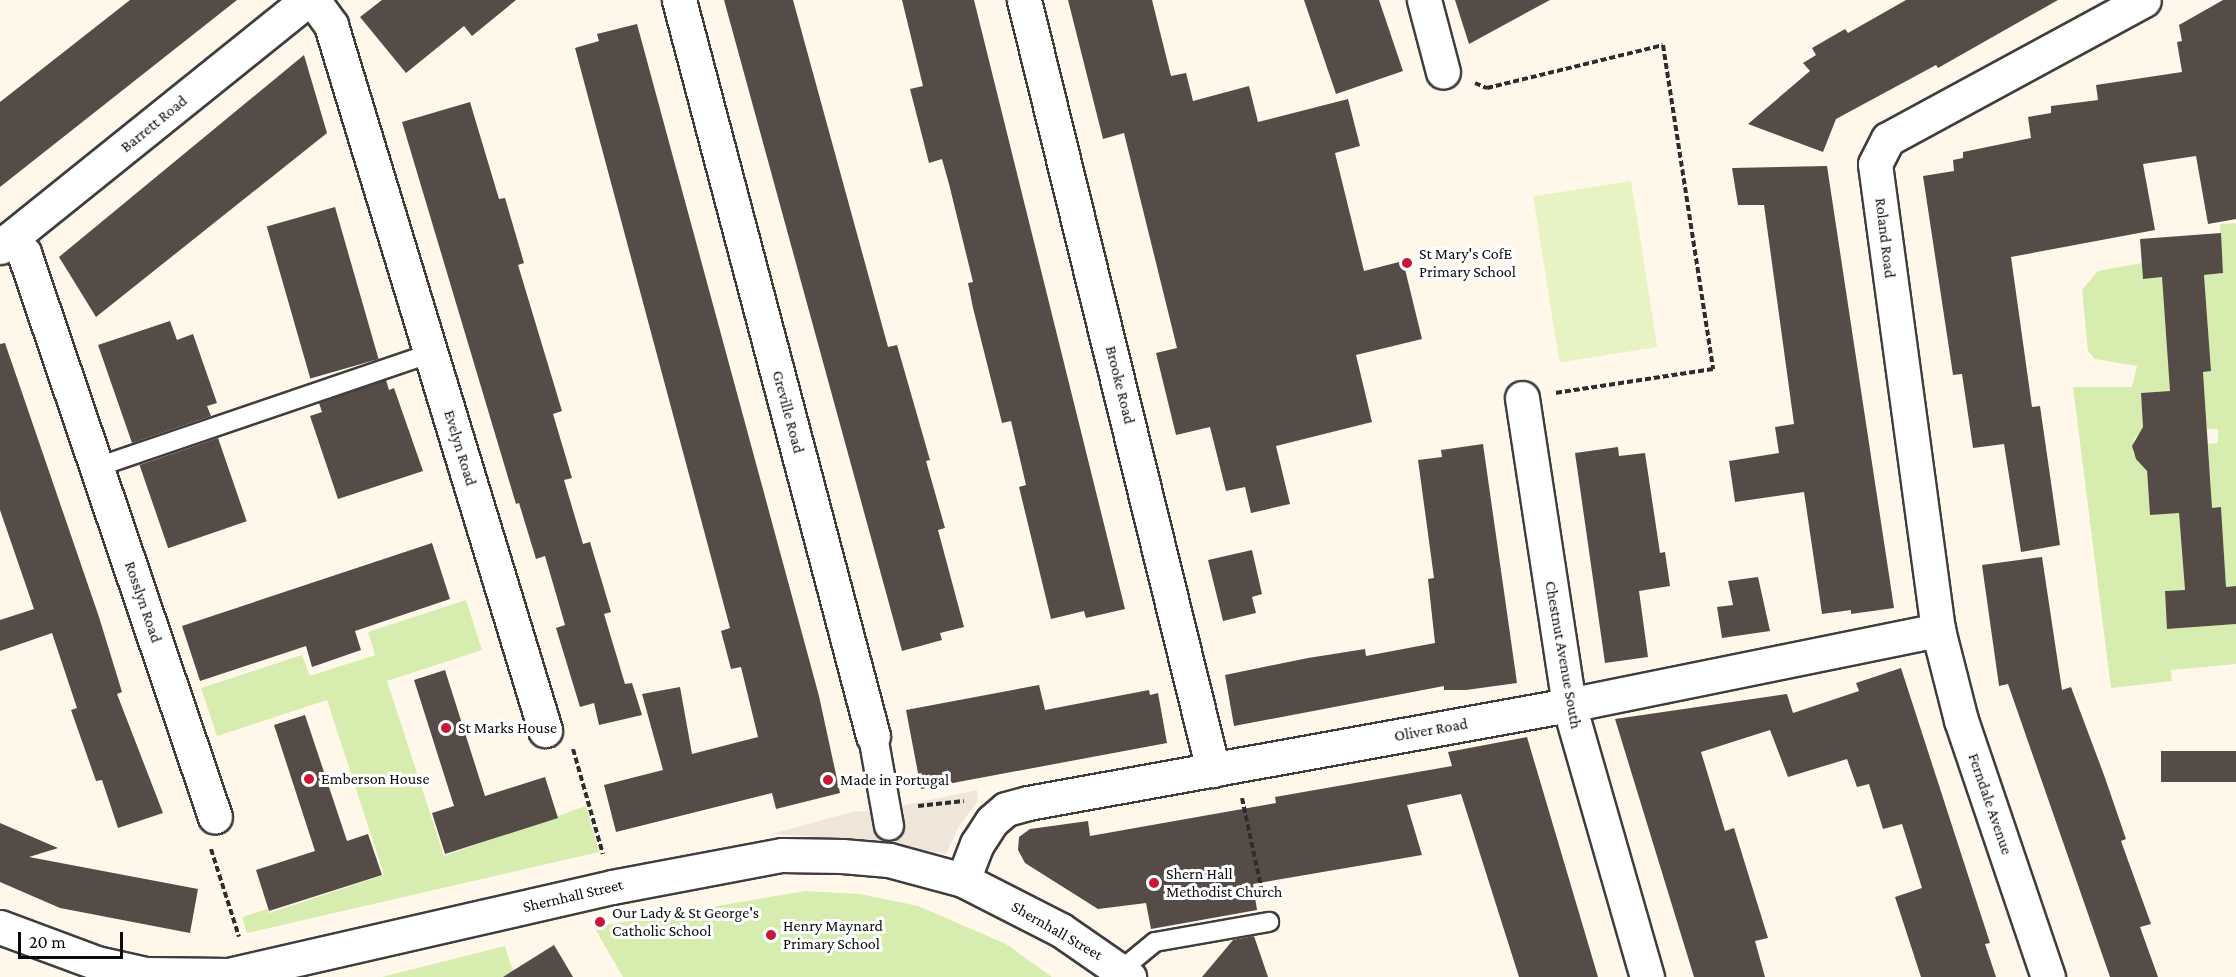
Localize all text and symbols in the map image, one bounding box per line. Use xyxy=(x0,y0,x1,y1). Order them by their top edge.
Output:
street label: Barrett Road xyxy=(117,91,191,157)
street label: Roland Road xyxy=(1871,197,1899,279)
place label: St Mary's CofE Primary School xyxy=(1419,244,1516,282)
marker: St Mary's CofE Primary School xyxy=(1400,256,1414,270)
street label: Brooke Road xyxy=(1101,344,1139,426)
street label: Greville Road xyxy=(768,368,808,456)
street label: Evelyn Road xyxy=(439,408,481,488)
street label: Rosslyn Road xyxy=(120,559,166,645)
street label: Chestnut Avenue South xyxy=(1541,580,1585,730)
street label: Oliver Road xyxy=(1393,714,1469,746)
place label: St Marks House xyxy=(458,718,557,738)
marker: St Marks House xyxy=(439,721,453,735)
street label: Ferndale Avenue xyxy=(1964,751,2016,857)
place label: Emberson House xyxy=(321,769,429,789)
place label: Made in Portugal xyxy=(840,770,949,790)
marker: Emberson House xyxy=(302,772,316,786)
marker: Made in Portugal xyxy=(821,773,835,787)
place label: Shern Hall Methodist Church xyxy=(1166,864,1282,902)
street label: Shernhall Street xyxy=(521,875,625,917)
marker: Shern Hall Methodist Church xyxy=(1147,876,1161,890)
street label: Shernhall Street xyxy=(1008,897,1106,965)
place label: Our Lady & St George's Catholic School xyxy=(612,903,759,941)
marker: Our Lady & St George's Catholic School xyxy=(593,915,607,929)
place label: Henry Maynard Primary School xyxy=(783,916,883,954)
scale bar xyxy=(21,920,126,958)
marker: Henry Maynard Primary School xyxy=(764,928,778,942)
text: 20 m xyxy=(29,932,66,952)

